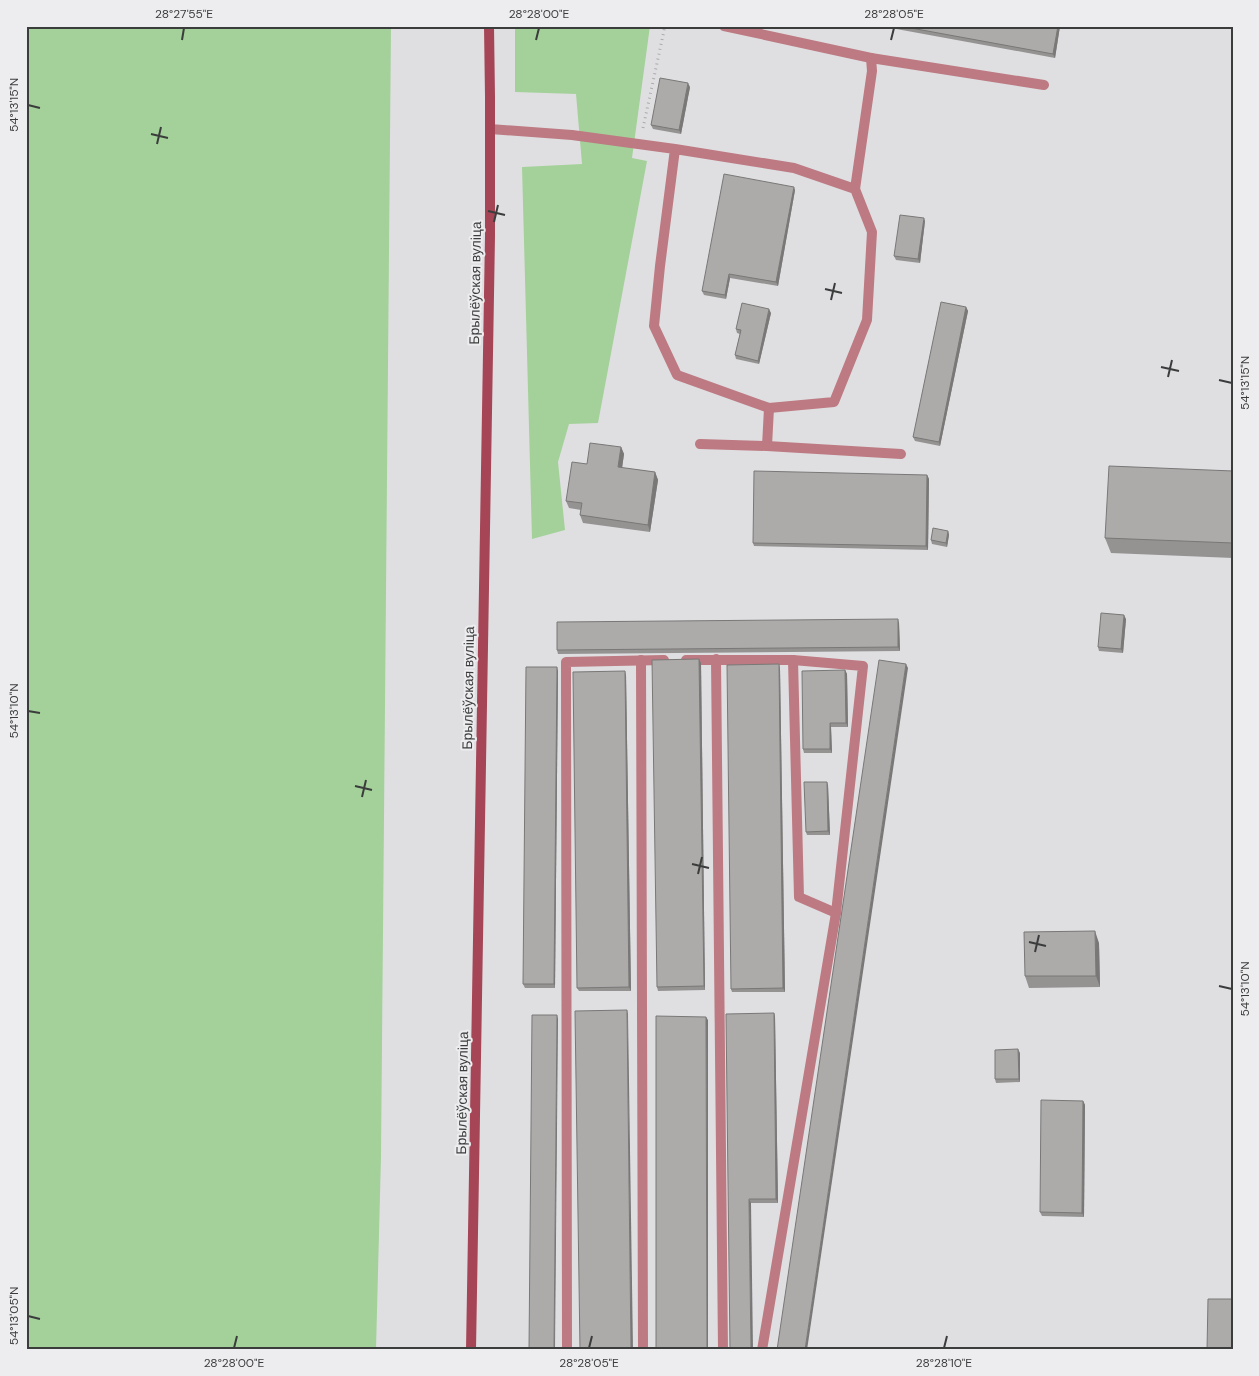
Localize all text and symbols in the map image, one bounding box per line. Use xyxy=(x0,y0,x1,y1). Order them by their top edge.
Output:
text: 28°27'55"E xyxy=(155,6,213,22)
text: 28°28'00"E xyxy=(509,6,570,22)
text: 28°28'05"E xyxy=(864,6,924,22)
text: 54°13'15"N xyxy=(6,78,22,132)
street label: Брылёўская вуліца xyxy=(465,221,485,345)
text: 54°13'15"N xyxy=(1237,356,1253,410)
street label: Брылёўская вуліца xyxy=(458,626,478,750)
text: 54°13'10"N xyxy=(6,683,22,739)
text: 54°13'10"N xyxy=(1237,961,1253,1017)
street label: Брылёўская вуліца xyxy=(452,1031,472,1155)
text: 54°13'05"N xyxy=(6,1287,22,1345)
text: 28°28'00"E xyxy=(204,1355,265,1371)
text: 28°28'05"E xyxy=(559,1355,619,1371)
text: 28°28'10"E xyxy=(916,1355,972,1371)

